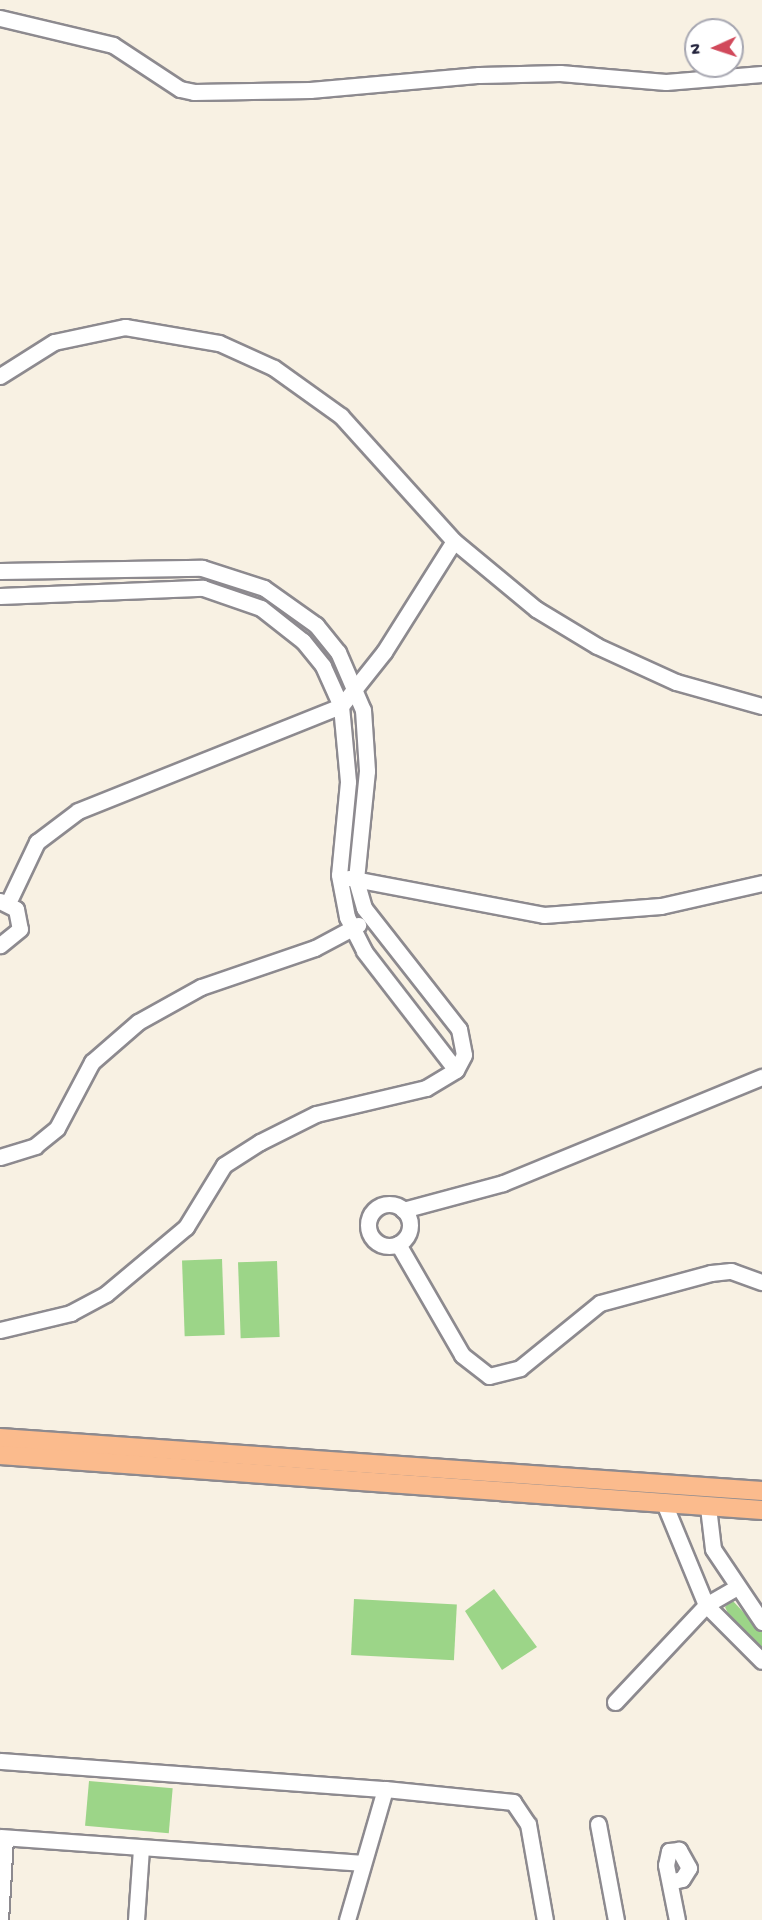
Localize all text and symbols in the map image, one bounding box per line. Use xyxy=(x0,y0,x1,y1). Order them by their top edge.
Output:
north arrow xyxy=(684,18,744,78)
text: N xyxy=(688,43,707,55)

